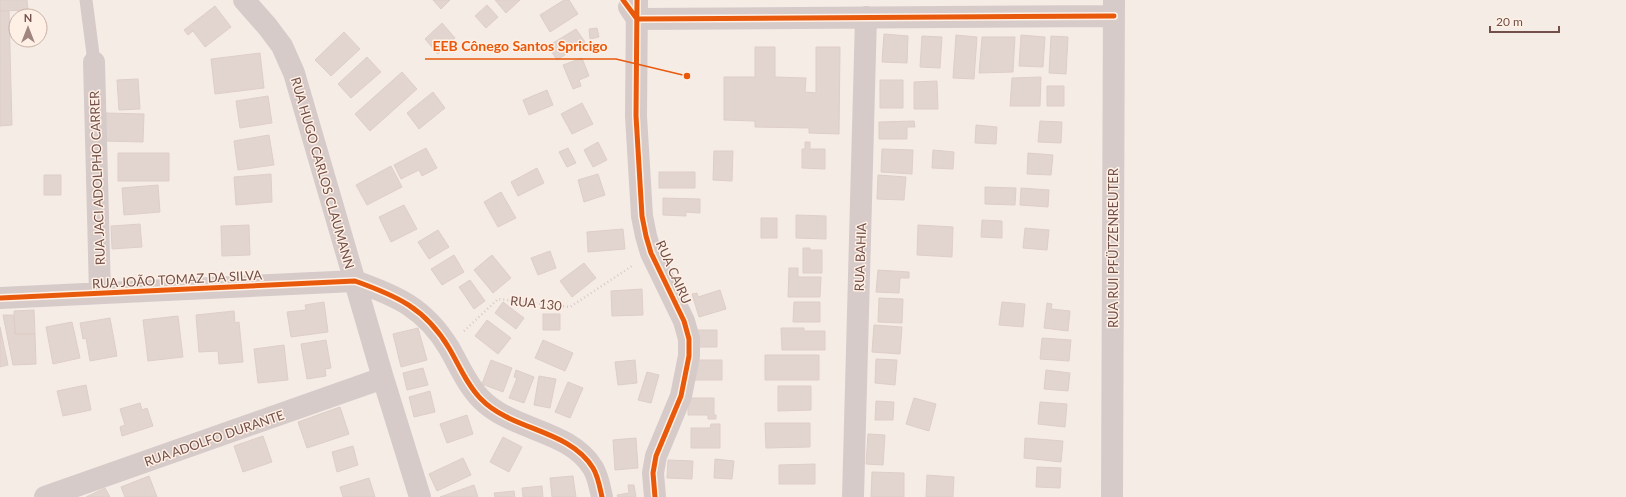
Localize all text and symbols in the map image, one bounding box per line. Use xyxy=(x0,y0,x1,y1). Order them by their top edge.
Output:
north arrow xyxy=(8,8,48,48)
scale bar xyxy=(1490,8,1559,34)
text: N xyxy=(24,11,32,24)
text: 20 m xyxy=(1496,14,1523,29)
callout: EEB Cônego Santos Spricigo xyxy=(425,33,616,59)
text: EEB Cônego Santos Spricigo xyxy=(432,37,608,54)
street label: RUA HUGO CARLOS CLAUMANN xyxy=(288,75,358,271)
street label: RUA JACI ADOLPHO CARRER xyxy=(86,90,108,266)
street label: RUA RUI PFÜTZENREUTER xyxy=(1105,167,1121,328)
street label: RUA BAHIA xyxy=(851,222,869,292)
street label: RUA CAIRU xyxy=(653,238,695,306)
street label: RUA JOÃO TOMAZ DA SILVA xyxy=(91,267,263,291)
street label: RUA 130 xyxy=(509,292,563,314)
street label: RUA ADOLFO DURANTE xyxy=(142,407,286,469)

